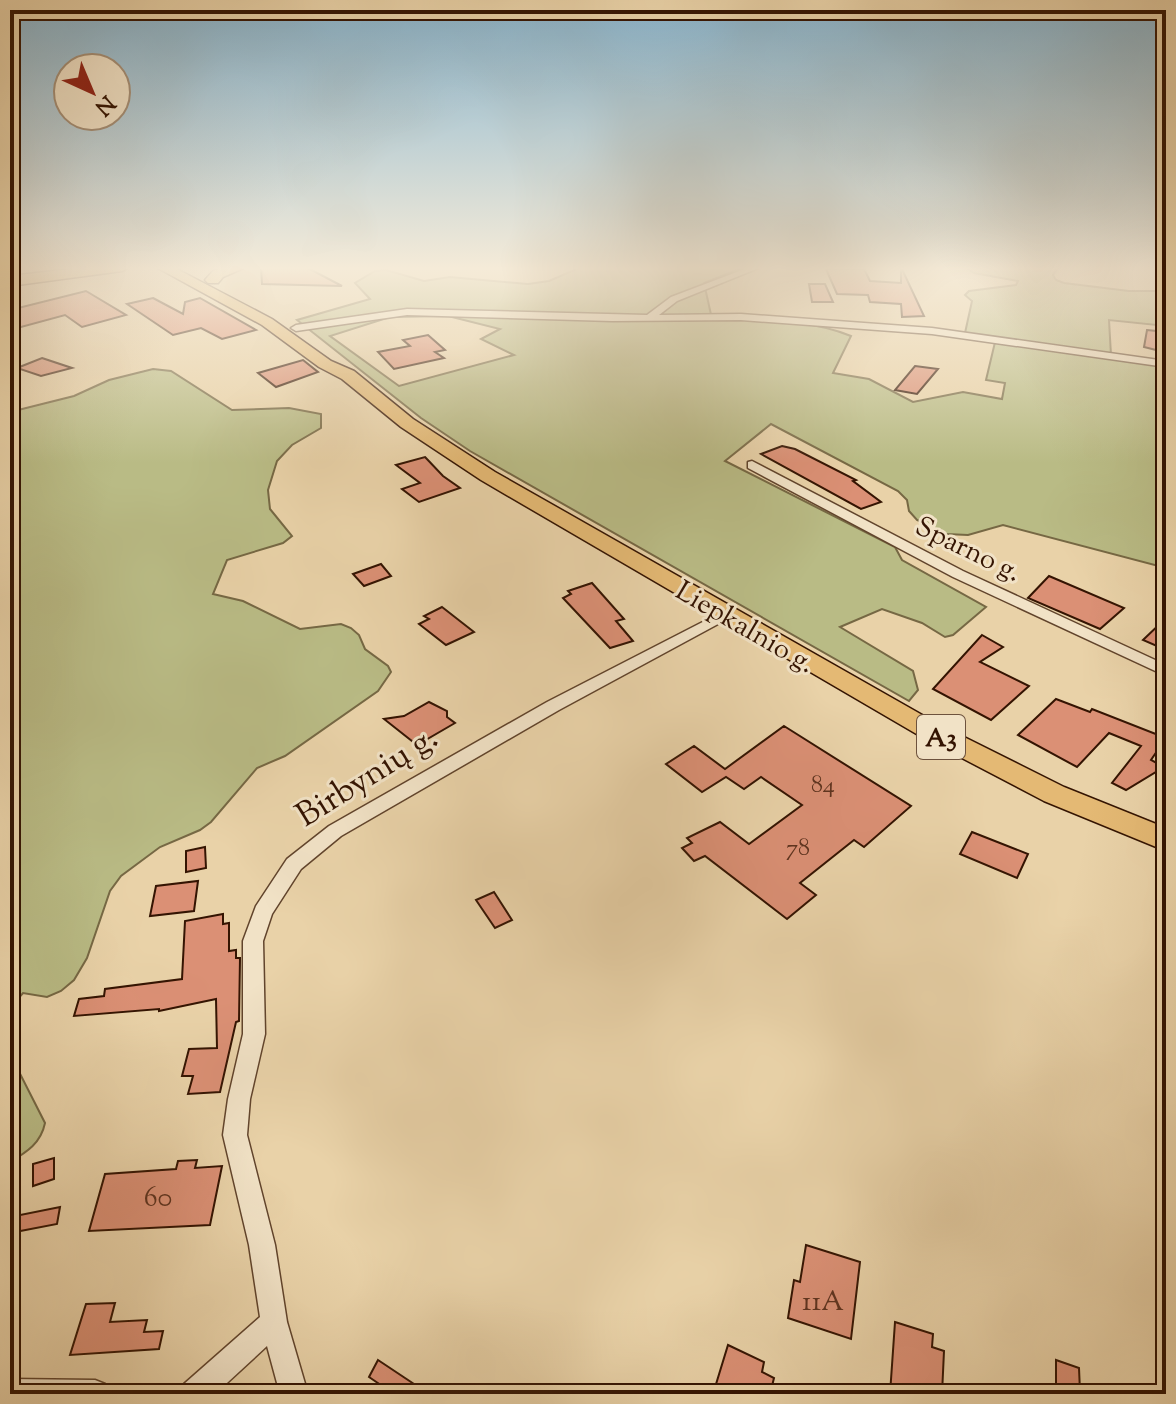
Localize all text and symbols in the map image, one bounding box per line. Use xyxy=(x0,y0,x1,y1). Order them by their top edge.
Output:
north arrow xyxy=(52,52,132,132)
text: N xyxy=(86,87,121,122)
street label: Sparno g. xyxy=(908,508,1027,594)
street label: Liepkalnio g. xyxy=(667,572,822,685)
street label: Birbynių g. xyxy=(287,715,448,841)
road number: A3 xyxy=(917,715,965,759)
house number: 84 xyxy=(811,769,835,803)
house number: 78 xyxy=(786,832,810,866)
house number: 60 xyxy=(144,1179,172,1219)
house number: 11A xyxy=(802,1283,844,1323)

